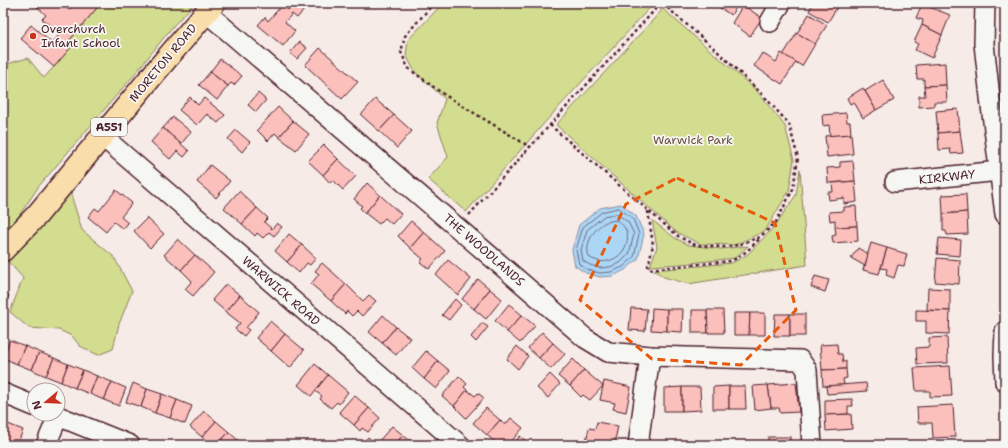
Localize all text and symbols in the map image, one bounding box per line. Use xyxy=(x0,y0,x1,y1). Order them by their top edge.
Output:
place label: Overchurch Infant School xyxy=(41,21,121,51)
street label: MORETON ROAD xyxy=(126,21,200,105)
marker: Overchurch Infant School xyxy=(28,31,38,41)
road number: A551 xyxy=(91,118,127,136)
park label: Warwick Park xyxy=(653,132,733,148)
street label: KIRKWAY xyxy=(918,166,977,188)
street label: THE WOODLANDS xyxy=(440,210,528,290)
street label: WARWICK ROAD xyxy=(239,253,323,329)
north arrow xyxy=(26,382,66,422)
text: N xyxy=(28,398,46,412)

